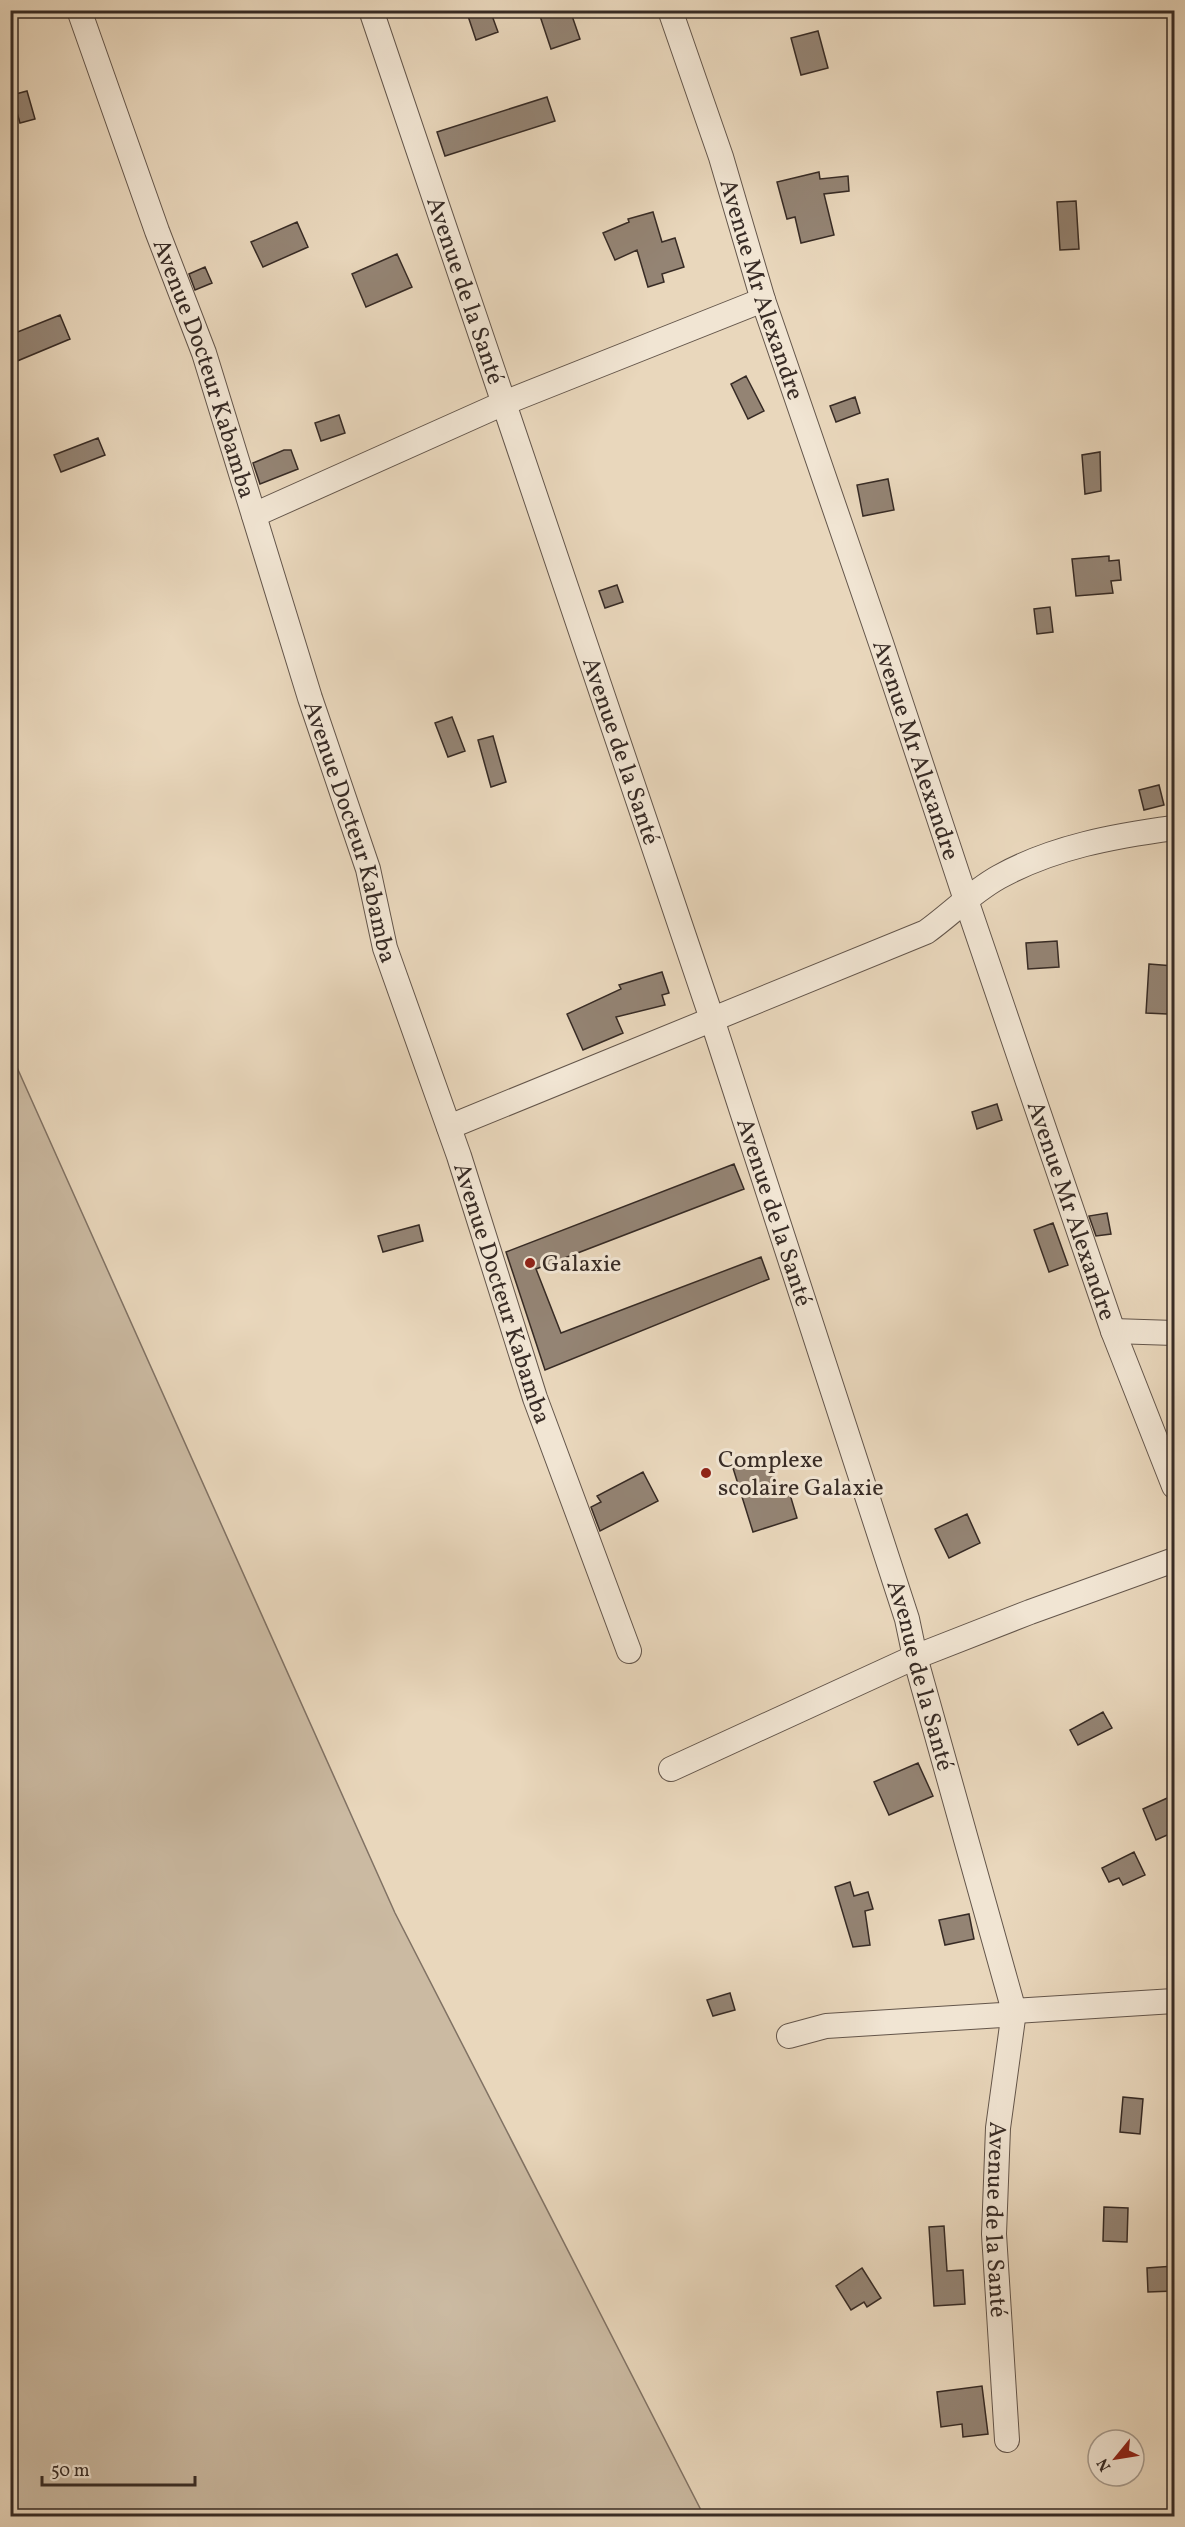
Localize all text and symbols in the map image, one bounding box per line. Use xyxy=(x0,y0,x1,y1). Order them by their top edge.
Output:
street label: Avenue Mr Alexandre xyxy=(709,175,811,405)
street label: Avenue de la Santé xyxy=(416,193,511,389)
street label: Avenue Docteur Kabamba xyxy=(143,235,263,503)
street label: Avenue Mr Alexandre xyxy=(862,636,967,865)
street label: Avenue de la Santé xyxy=(572,653,667,850)
street label: Avenue Docteur Kabamba xyxy=(293,697,404,968)
street label: Avenue Mr Alexandre xyxy=(1017,1097,1123,1325)
street label: Avenue de la Santé xyxy=(726,1114,819,1311)
street label: Avenue Docteur Kabamba xyxy=(443,1159,558,1429)
place label: Galaxie xyxy=(542,1248,622,1282)
marker: Galaxie xyxy=(523,1256,537,1270)
place label: Complexe scolaire Galaxie xyxy=(718,1444,884,1506)
marker: Complexe scolaire Galaxie xyxy=(699,1466,713,1480)
street label: Avenue de la Santé xyxy=(877,1576,961,1775)
street label: Avenue de la Santé xyxy=(975,2121,1014,2319)
north arrow xyxy=(1086,2428,1146,2488)
scale bar xyxy=(42,2449,195,2487)
text: N xyxy=(1092,2454,1117,2475)
text: 50 m xyxy=(51,2459,90,2484)

